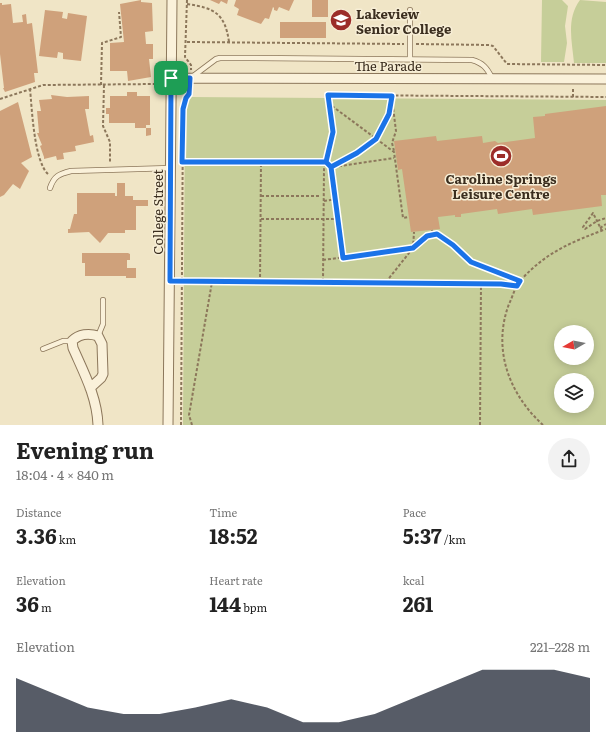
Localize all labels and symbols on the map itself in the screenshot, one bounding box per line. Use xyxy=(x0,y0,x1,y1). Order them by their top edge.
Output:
place label: Lakeview Senior College xyxy=(356,4,451,38)
school or university icon: Lakeview Senior College xyxy=(328,7,354,33)
street label: The Parade xyxy=(354,56,422,75)
pin xyxy=(154,61,188,95)
sports icon: Caroline Springs Leisure Centre xyxy=(488,143,514,169)
street label: College Street xyxy=(148,169,167,255)
place label: Caroline Springs Leisure Centre xyxy=(445,169,557,203)
north arrow xyxy=(554,325,594,365)

